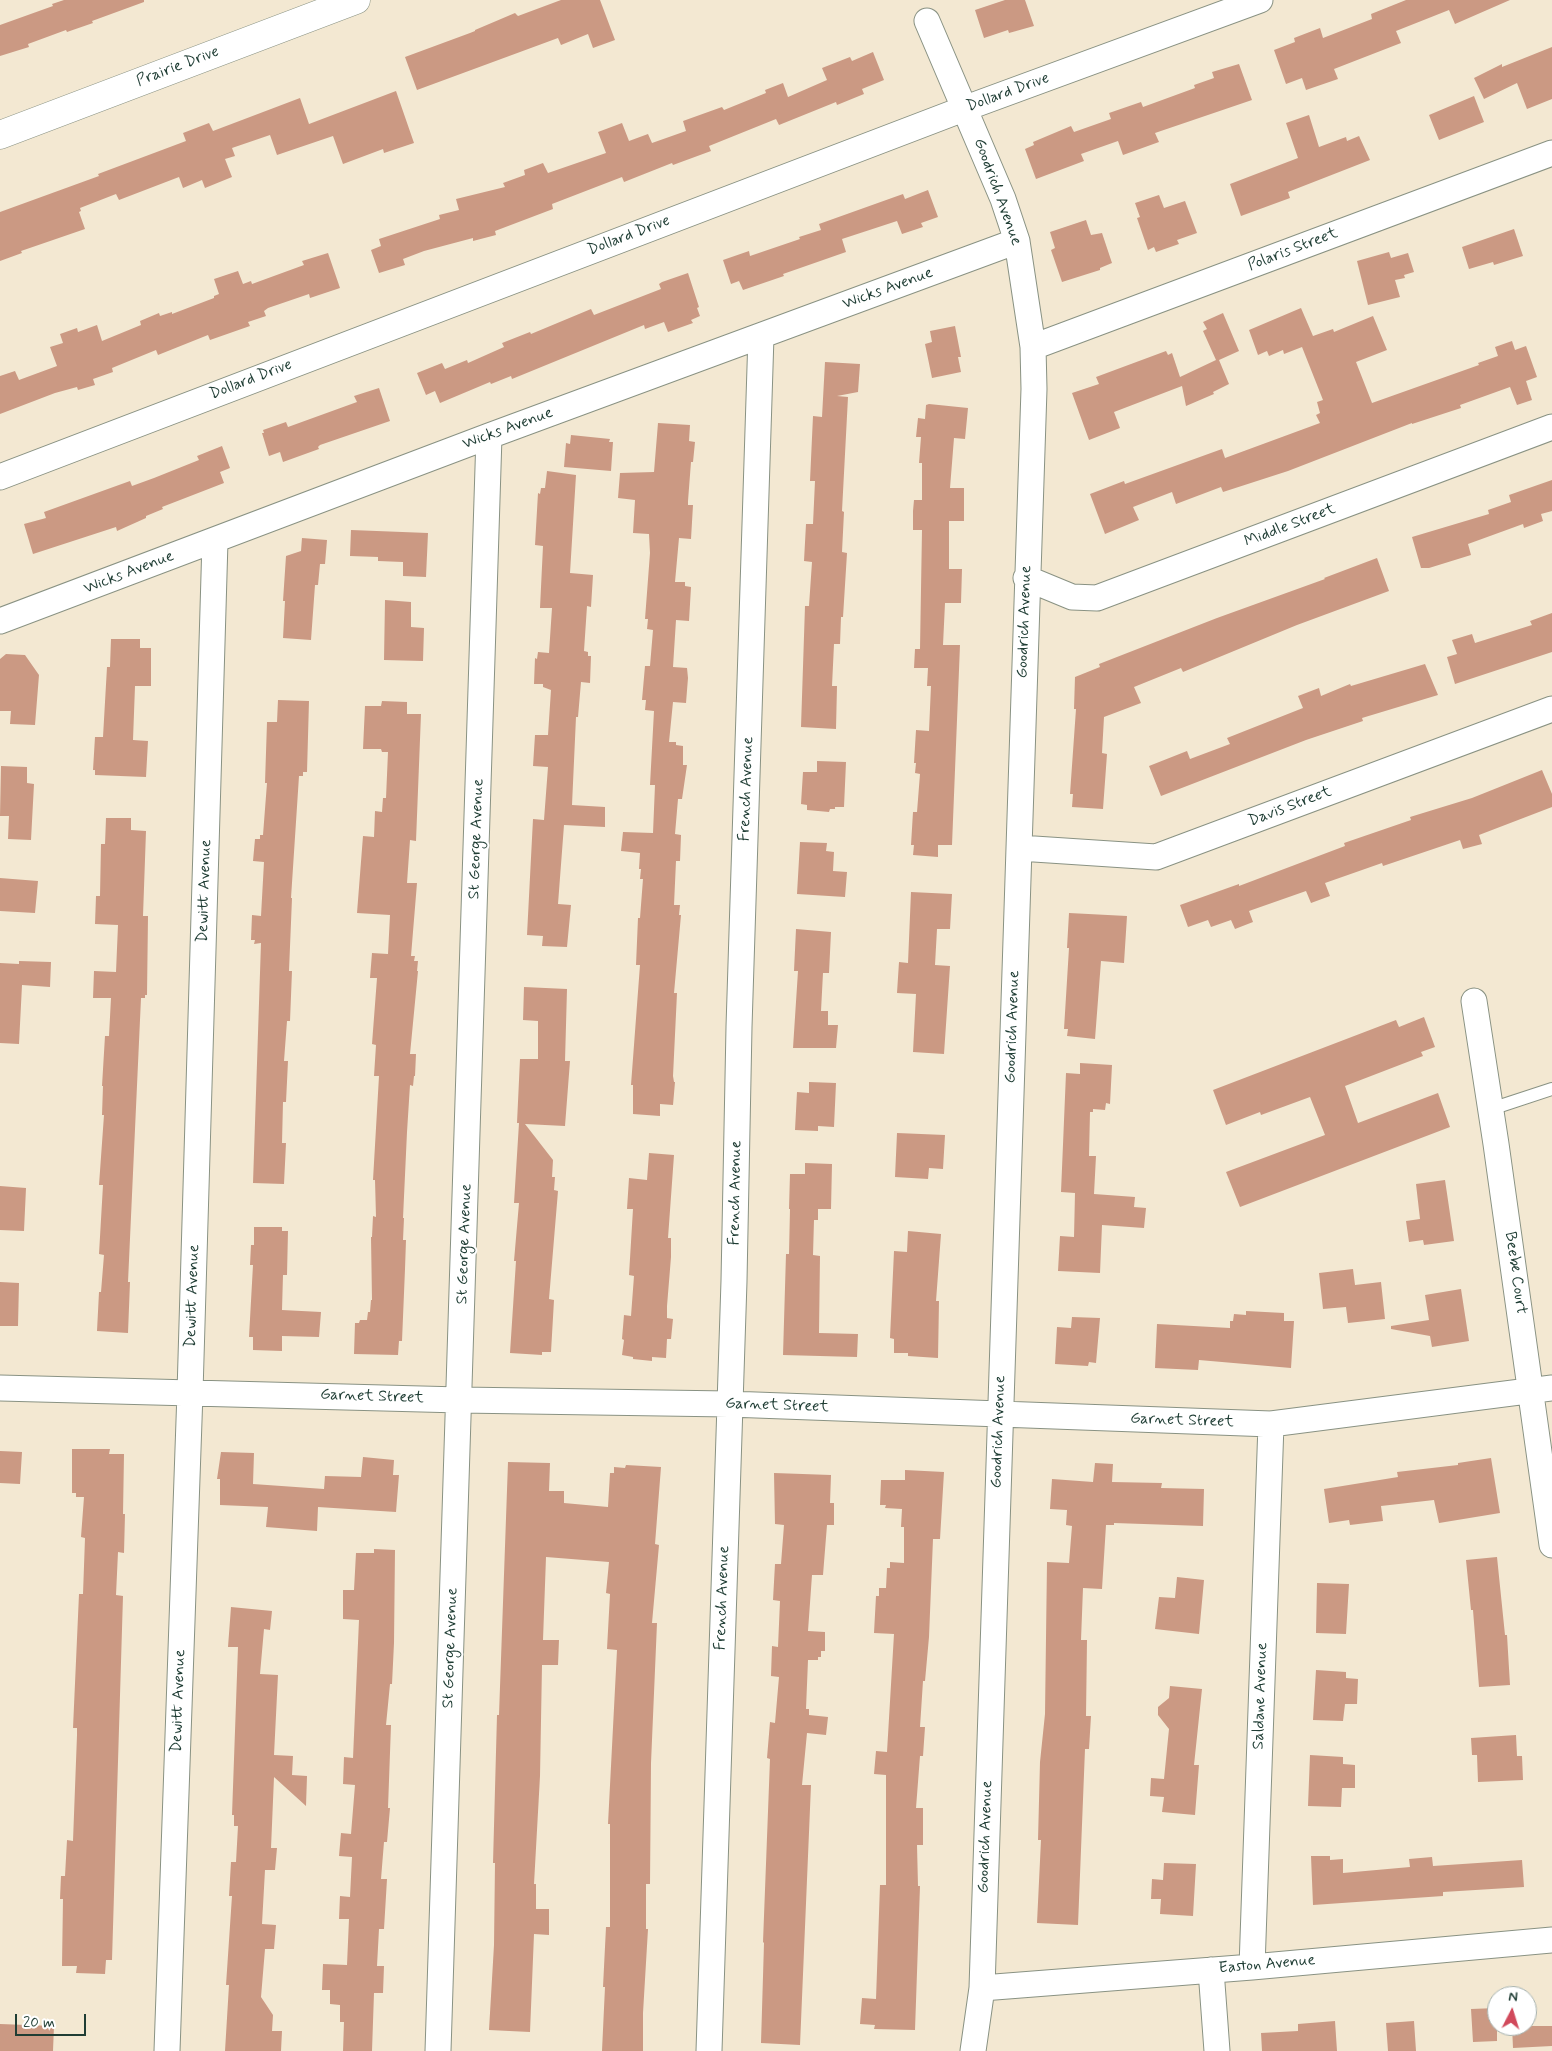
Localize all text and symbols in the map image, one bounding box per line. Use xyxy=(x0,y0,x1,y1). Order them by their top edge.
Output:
street label: Prairie Drive xyxy=(134,42,222,92)
street label: Dollard Drive xyxy=(964,69,1052,117)
street label: Goodrich Avenue xyxy=(969,136,1025,248)
street label: Dollard Drive xyxy=(585,211,673,261)
street label: Polaris Street xyxy=(1245,224,1341,276)
street label: Wicks Avenue xyxy=(840,264,936,314)
street label: Dollard Drive xyxy=(207,355,295,405)
street label: Wicks Avenue xyxy=(460,404,556,454)
street label: Middle Street xyxy=(1242,500,1338,552)
street label: Wicks Avenue xyxy=(81,547,177,599)
street label: Goodrich Avenue xyxy=(1013,565,1037,679)
street label: French Avenue xyxy=(736,736,758,842)
street label: St George Avenue xyxy=(465,778,489,900)
street label: Davis Street xyxy=(1246,782,1334,832)
street label: Dewitt Avenue xyxy=(194,839,216,943)
street label: Goodrich Avenue xyxy=(1001,970,1025,1084)
street label: French Avenue xyxy=(725,1141,747,1245)
street label: St George Avenue xyxy=(453,1183,477,1305)
street label: Beebe Court xyxy=(1500,1230,1530,1316)
street label: Dewitt Avenue xyxy=(182,1244,204,1348)
street label: Goodrich Avenue xyxy=(987,1375,1011,1489)
street label: Garnet Street xyxy=(320,1386,424,1408)
street label: Garnet Street xyxy=(725,1395,829,1417)
street label: Garnet Street xyxy=(1130,1410,1234,1432)
street label: French Avenue xyxy=(712,1545,734,1651)
street label: St George Avenue xyxy=(439,1587,463,1709)
street label: Saldane Avenue xyxy=(1250,1642,1272,1750)
street label: Dewitt Avenue xyxy=(168,1649,190,1753)
street label: Goodrich Avenue xyxy=(974,1780,998,1894)
street label: Easton Avenue xyxy=(1218,1951,1316,1979)
north arrow xyxy=(1487,1986,1537,2036)
text: N xyxy=(1508,1988,1519,2006)
scale bar xyxy=(18,2004,89,2036)
text: 20 m xyxy=(23,2013,55,2033)

